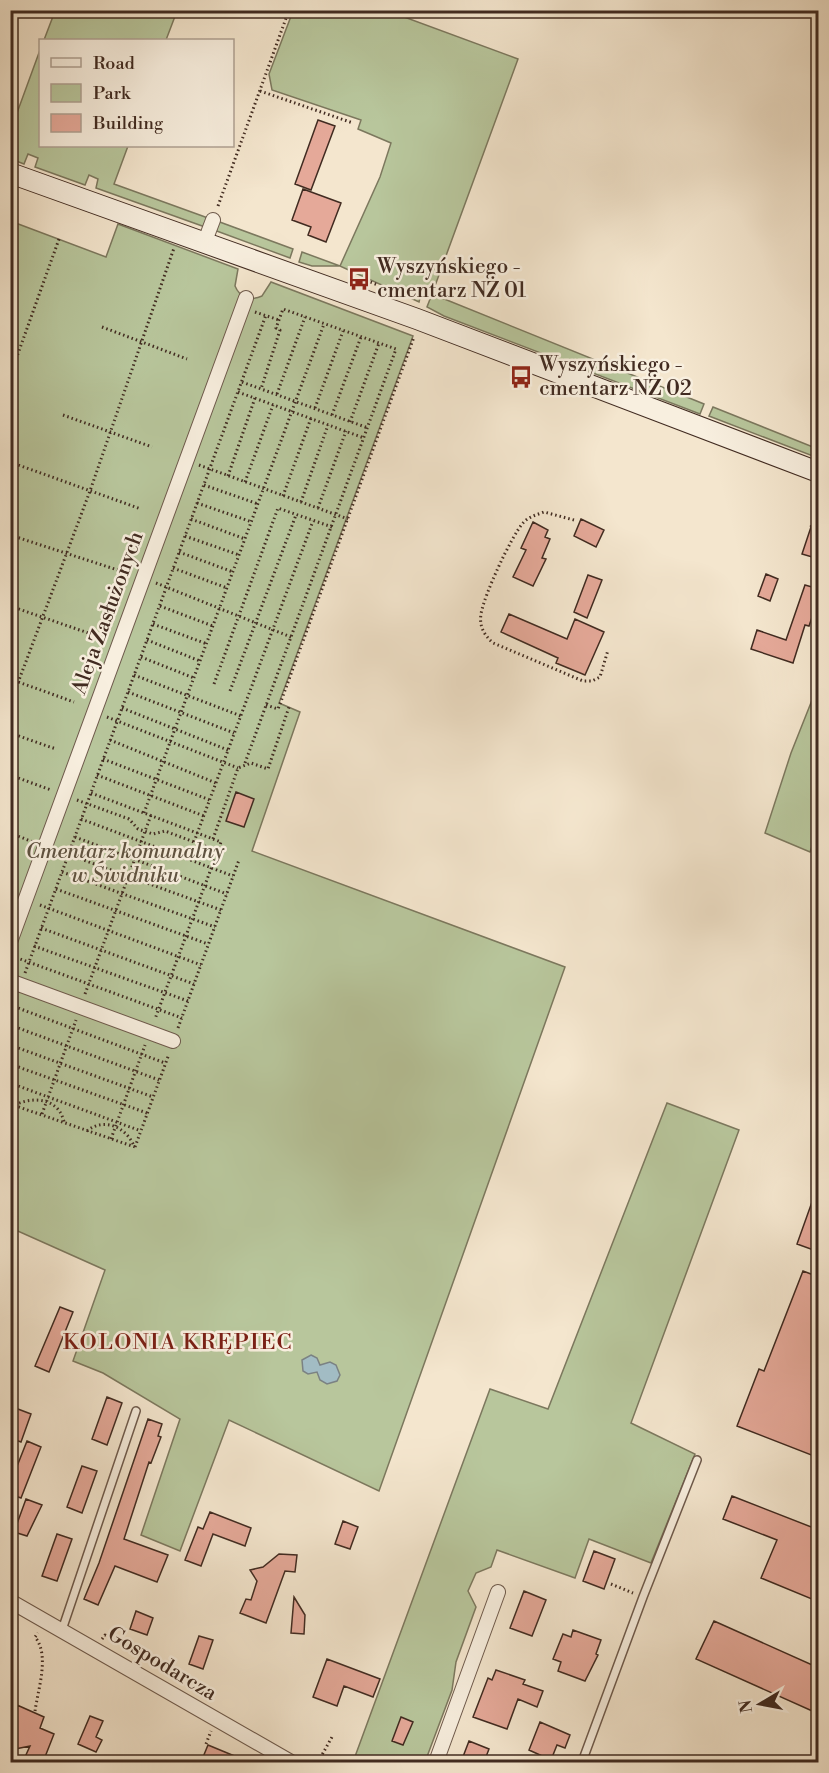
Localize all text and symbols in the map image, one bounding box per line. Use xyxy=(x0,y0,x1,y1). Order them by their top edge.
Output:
legend xyxy=(39,39,234,147)
text: Road xyxy=(93,52,136,75)
text: Park xyxy=(93,82,132,105)
text: Building xyxy=(92,112,164,135)
place label: Wyszyńskiego - cmentarz NŻ 01 xyxy=(376,254,526,304)
bus stop icon: Wyszyńskiego - cmentarz NŻ 01 xyxy=(346,266,372,292)
place label: Wyszyńskiego - cmentarz NŻ 02 xyxy=(538,352,692,402)
bus stop icon: Wyszyńskiego - cmentarz NŻ 02 xyxy=(508,364,534,390)
street label: Aleja Zasłużonych xyxy=(66,527,150,699)
park label: Cmentarz komunalny w Świdniku xyxy=(26,839,225,889)
district label: KOLONIA KRĘPIEC xyxy=(63,1329,293,1356)
street label: Gospodarcza xyxy=(103,1621,222,1707)
north arrow xyxy=(730,1674,790,1734)
text: N xyxy=(735,1698,757,1714)

